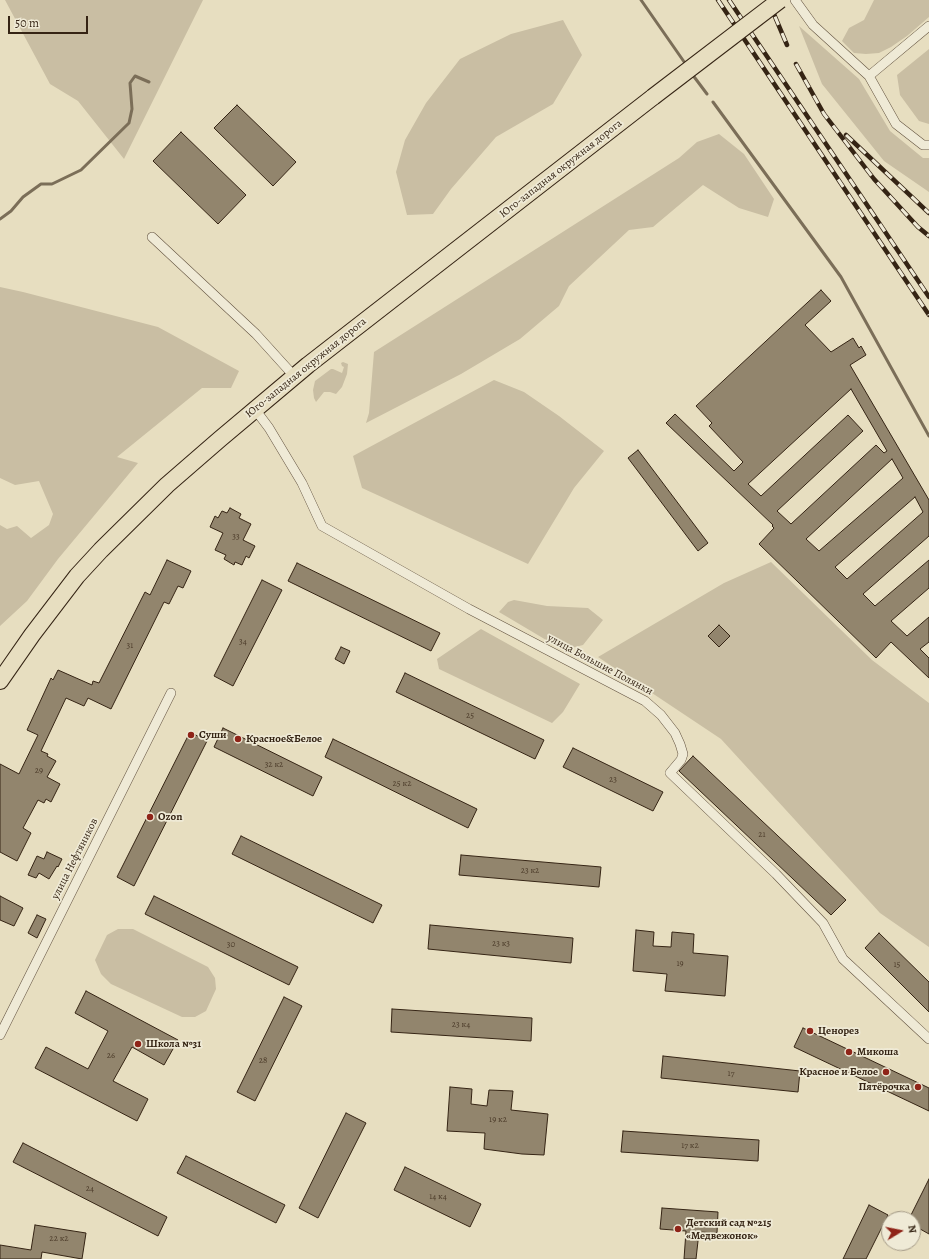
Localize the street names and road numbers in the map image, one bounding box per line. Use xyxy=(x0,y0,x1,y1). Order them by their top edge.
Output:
street label: Юго-западная окружная дорога xyxy=(497,117,625,221)
street label: Юго-западная окружная дорога xyxy=(243,315,369,421)
street label: улица Большие Полянки xyxy=(545,632,655,698)
street label: улица Нефтяников xyxy=(49,816,101,902)

